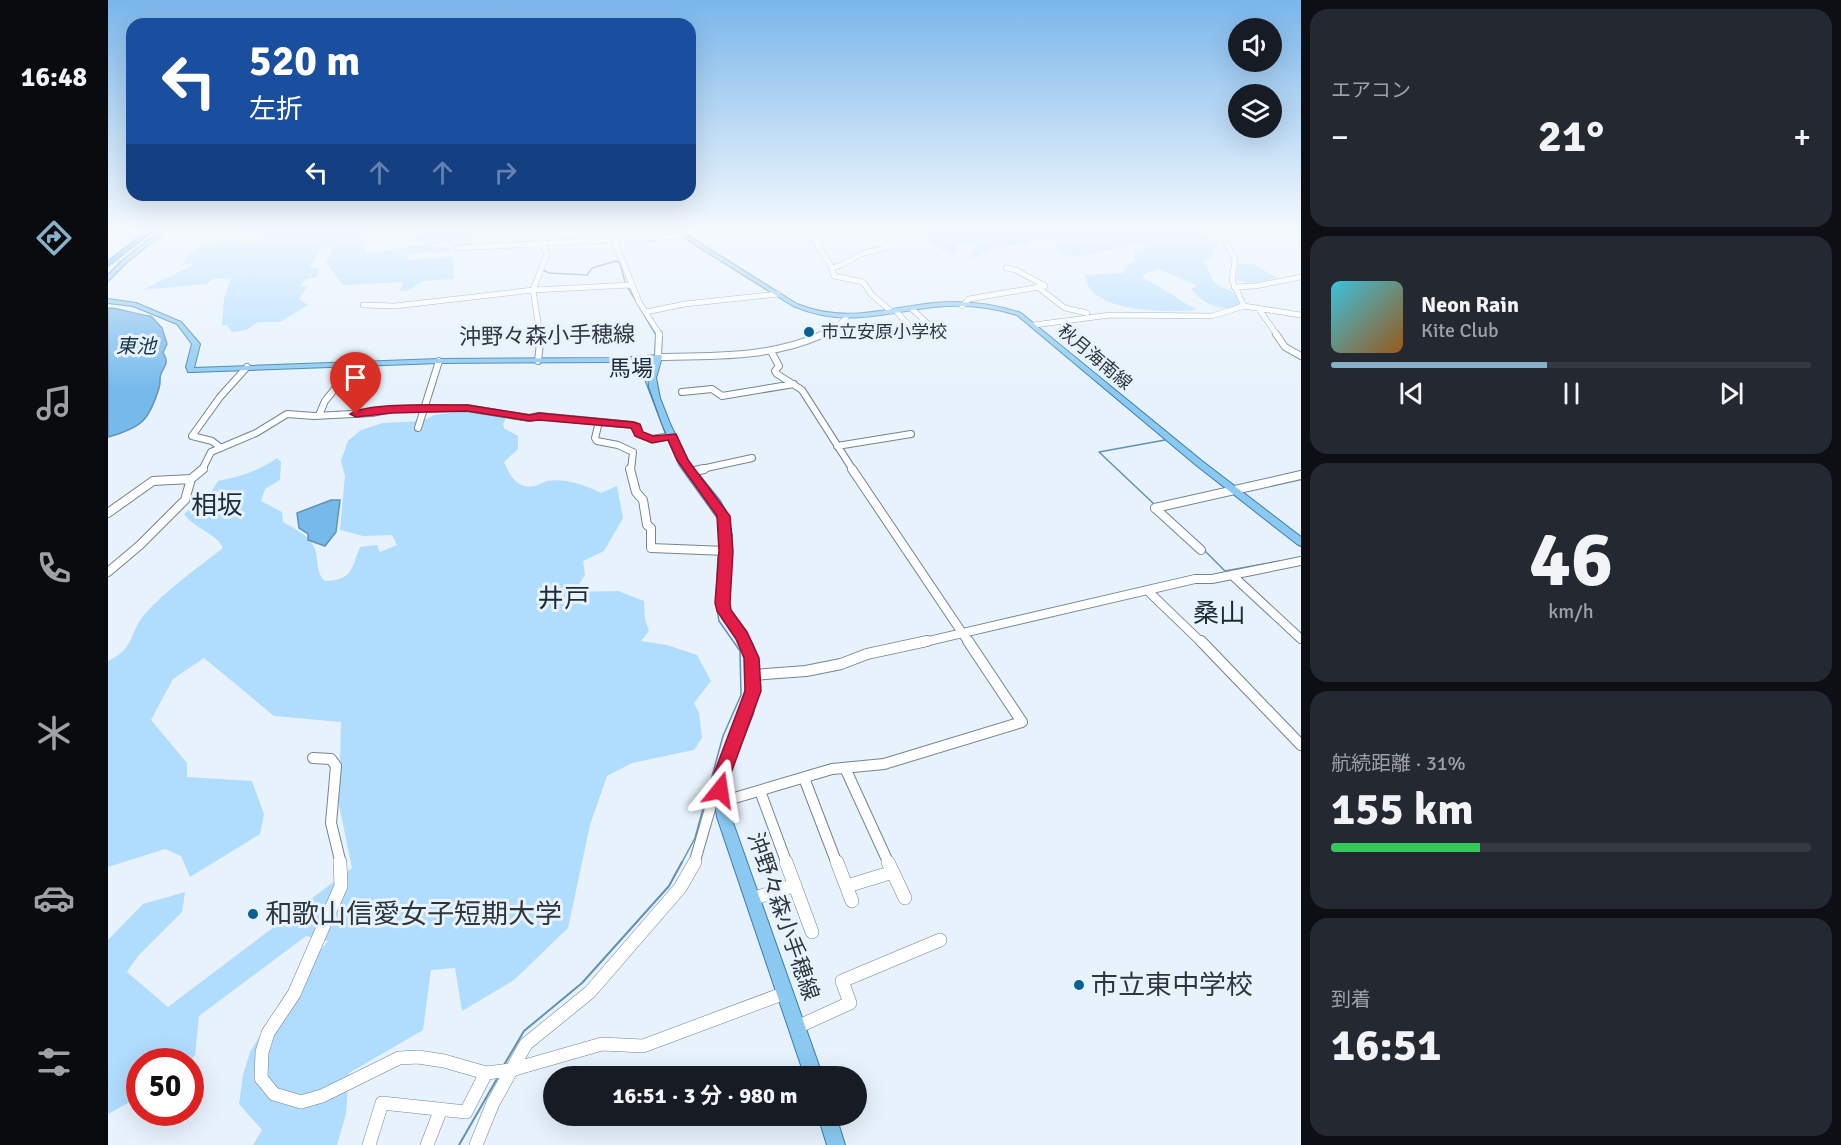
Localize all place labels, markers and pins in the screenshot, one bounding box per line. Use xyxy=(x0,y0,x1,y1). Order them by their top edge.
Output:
place label: 市立安原小学校 xyxy=(821,321,947,343)
marker: 市立安原小学校 xyxy=(802,325,816,339)
pin xyxy=(330,352,381,414)
place label: 和歌山信愛女子短期大学 xyxy=(265,898,562,931)
marker: 和歌山信愛女子短期大学 xyxy=(246,907,260,921)
place label: 市立東中学校 xyxy=(1091,969,1253,1002)
marker: 市立東中学校 xyxy=(1072,978,1086,992)

